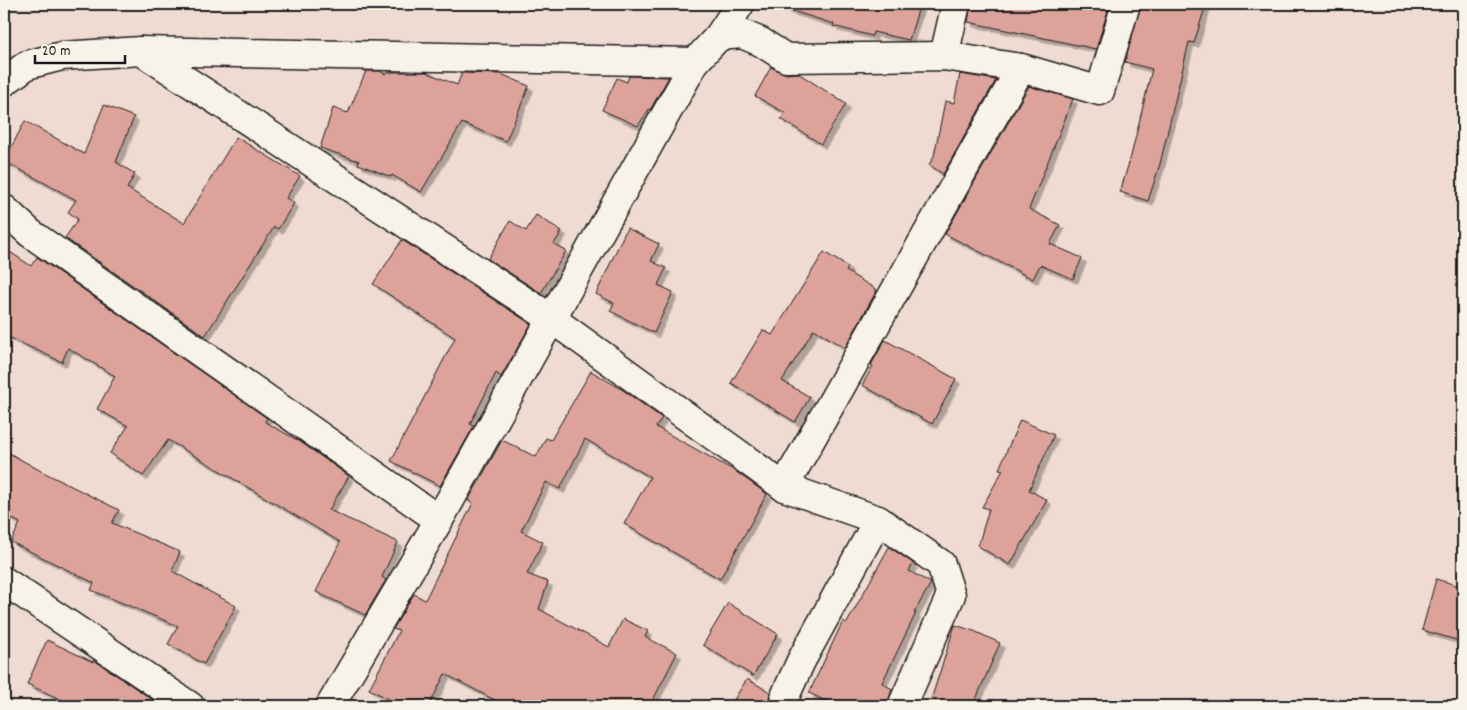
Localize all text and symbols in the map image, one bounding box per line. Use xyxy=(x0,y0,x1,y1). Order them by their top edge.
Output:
scale bar xyxy=(35,32,125,64)
text: 20 m xyxy=(42,41,70,63)

